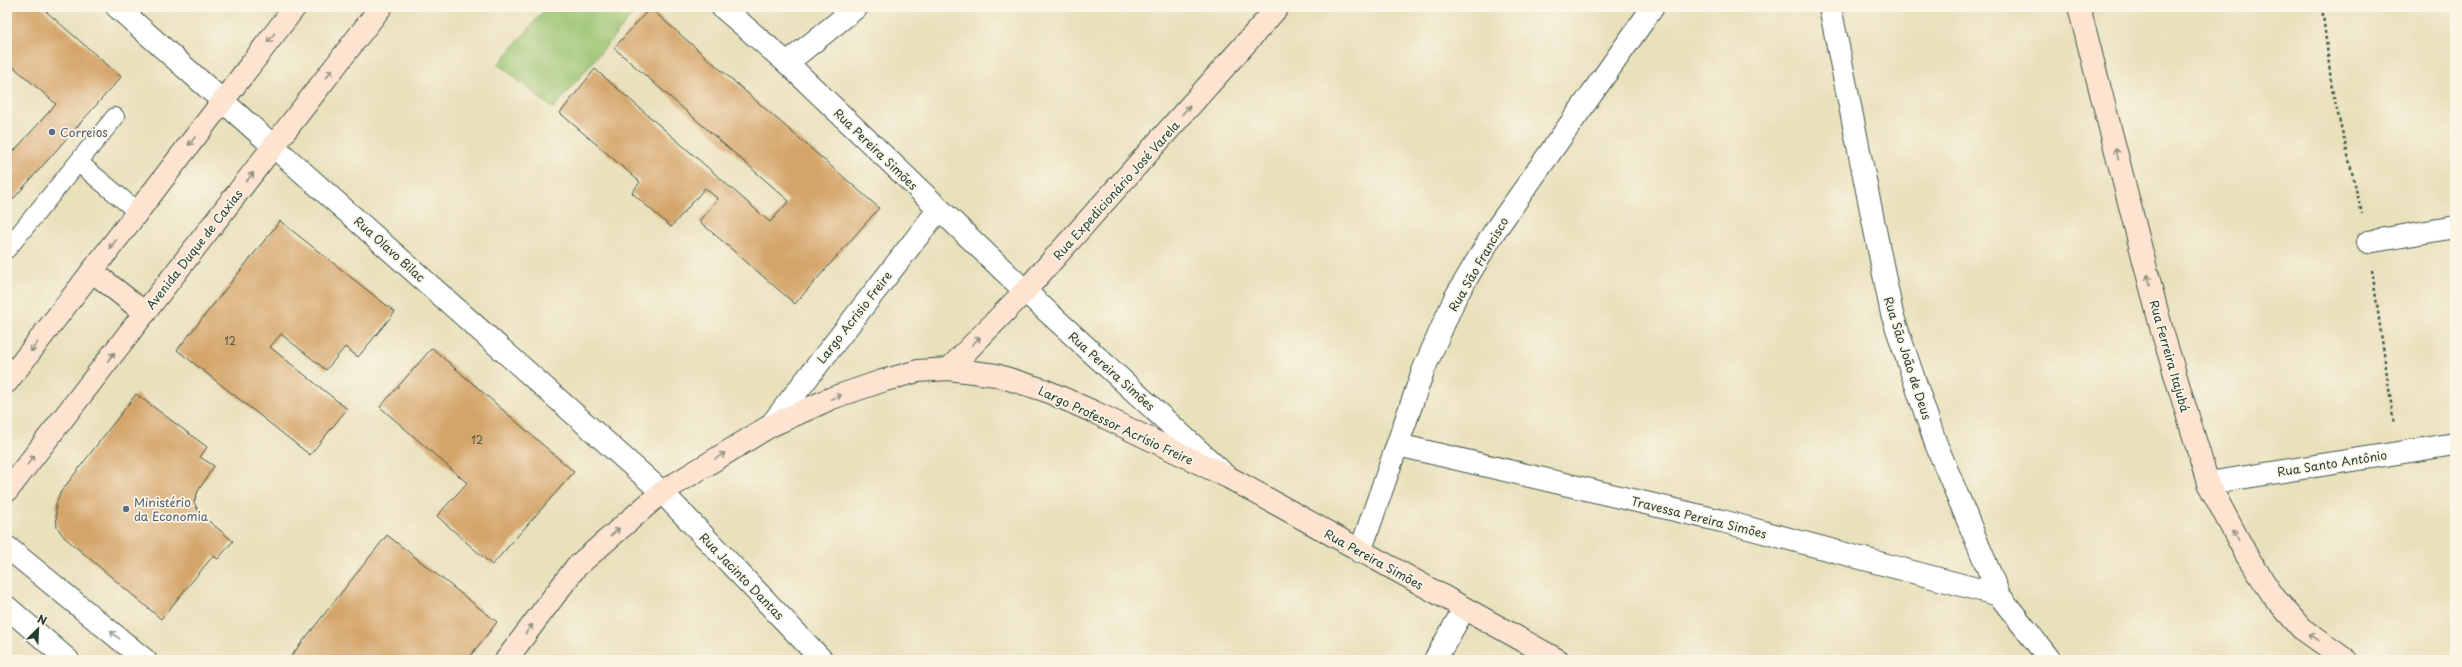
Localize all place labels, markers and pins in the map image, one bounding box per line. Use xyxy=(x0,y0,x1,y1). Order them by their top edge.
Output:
place label: Correios xyxy=(60,123,108,141)
marker: Correios xyxy=(47,127,57,137)
place label: Ministério da Economia xyxy=(134,493,209,525)
marker: Ministério da Economia xyxy=(121,504,131,514)

